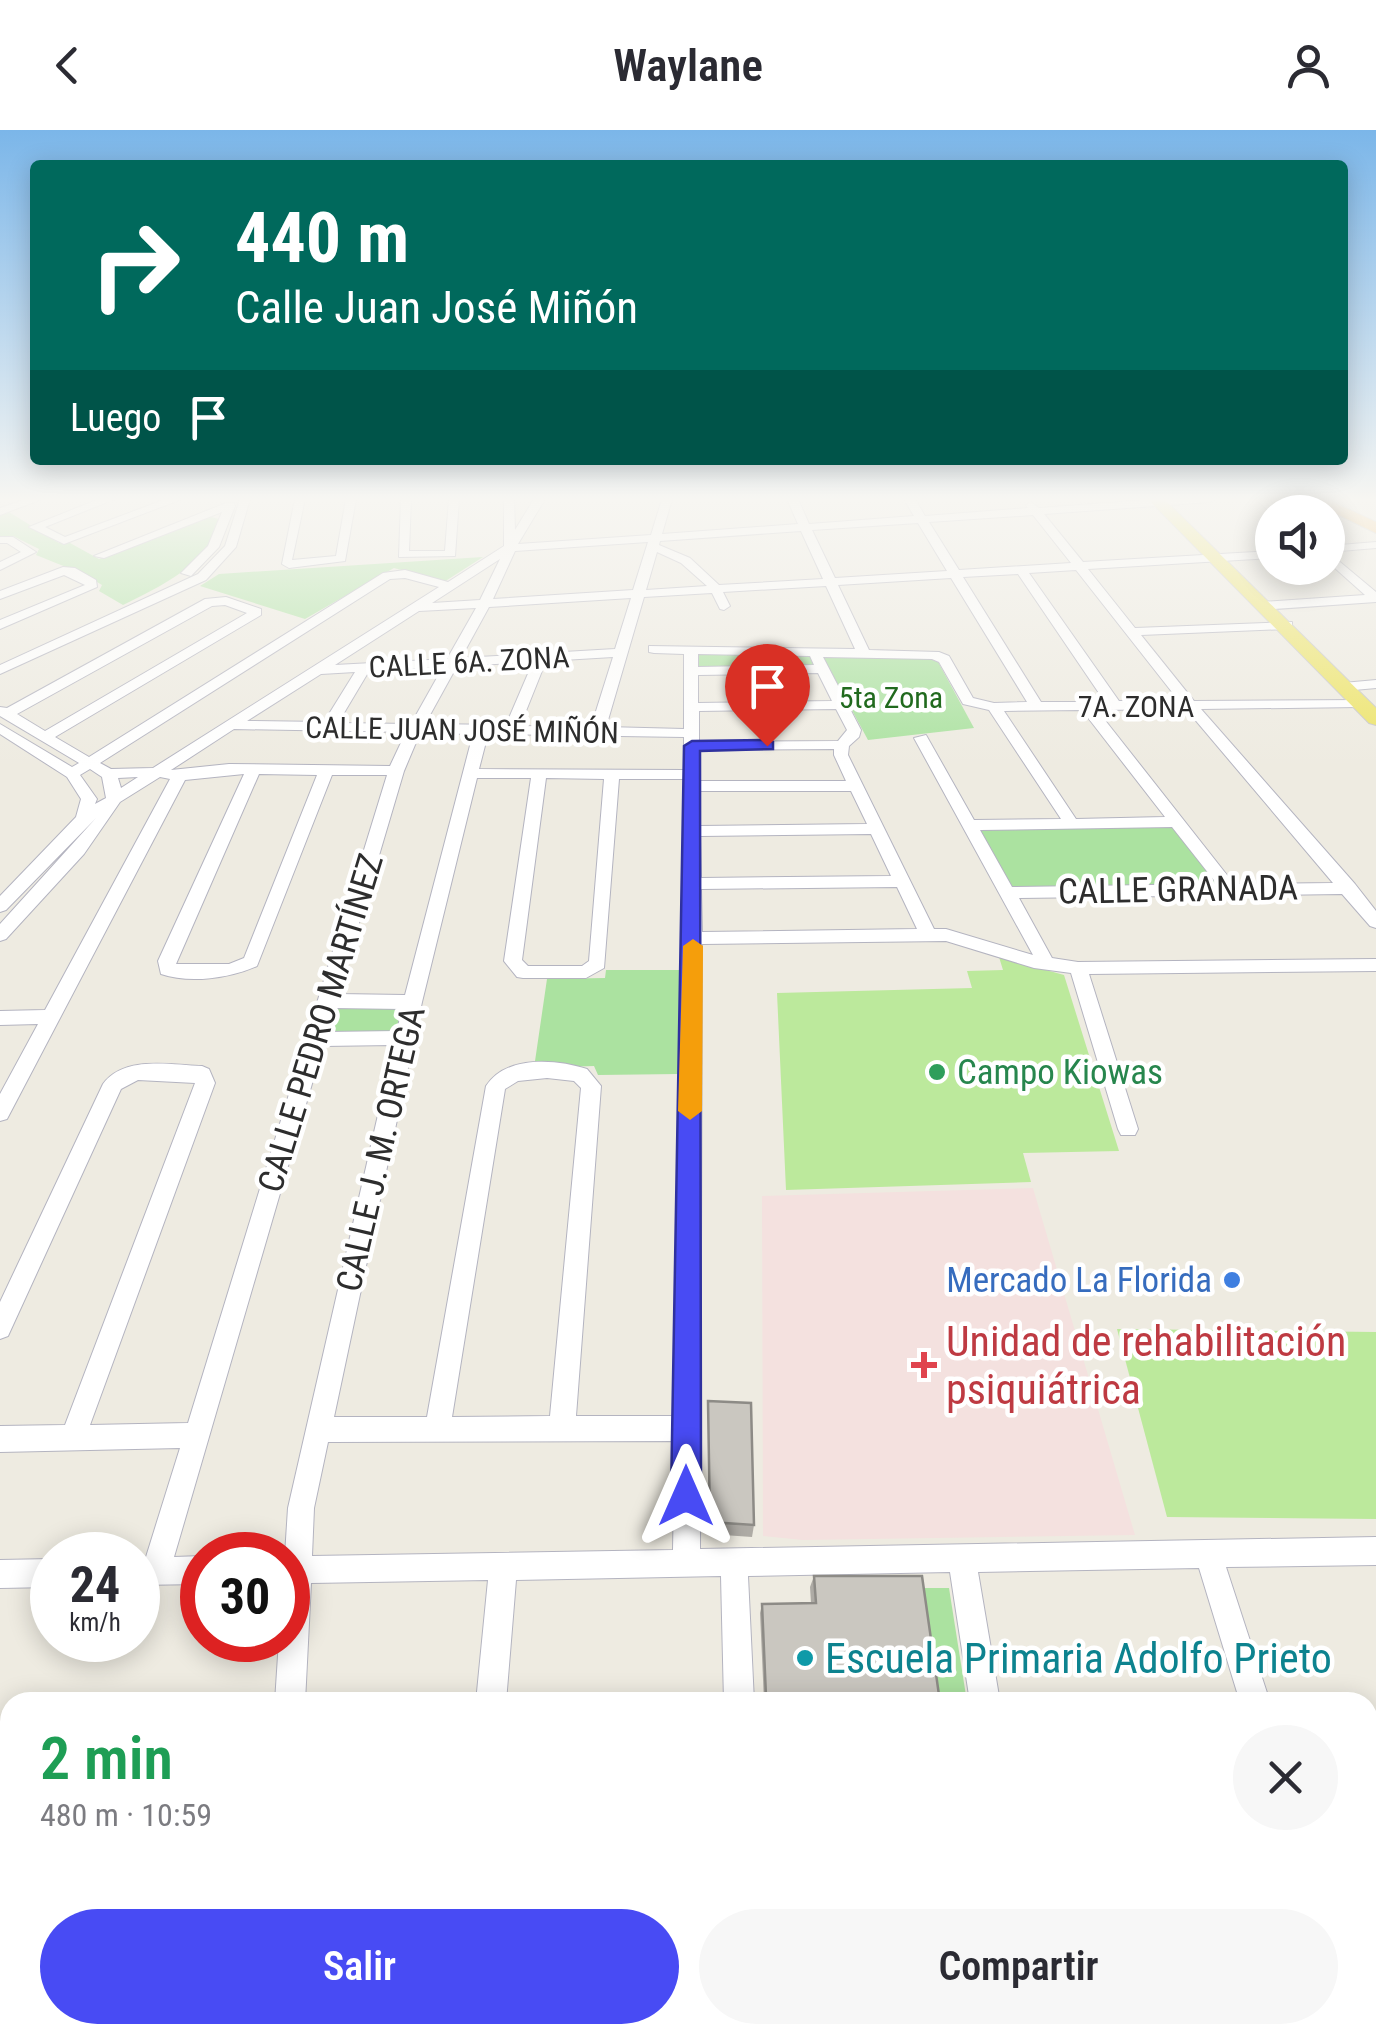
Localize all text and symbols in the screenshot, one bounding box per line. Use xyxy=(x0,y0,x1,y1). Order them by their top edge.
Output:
icon: back xyxy=(40,38,95,93)
icon: person xyxy=(1281,38,1336,93)
text: Waylane xyxy=(613,39,763,92)
text: 440 m xyxy=(235,197,409,279)
icon: right xyxy=(70,200,200,330)
text: Calle Juan José Miñón xyxy=(235,281,638,334)
icon: arrive xyxy=(181,390,236,445)
text: Luego xyxy=(70,396,161,440)
map controls xyxy=(1255,495,1345,585)
button: sound xyxy=(1255,495,1345,585)
street label: CALLE 6A. ZONA xyxy=(368,639,570,685)
pin xyxy=(725,644,810,747)
icon: arrive xyxy=(740,659,795,714)
park label: 5ta Zona xyxy=(839,680,943,715)
street label: 7A. ZONA xyxy=(1078,689,1194,724)
street label: CALLE JUAN JOSÉ MIÑÓN xyxy=(305,710,619,750)
street label: CALLE PEDRO MARTÍNEZ xyxy=(250,849,392,1197)
street label: CALLE GRANADA xyxy=(1058,867,1298,913)
street label: CALLE J. M. ORTEGA xyxy=(328,1002,434,1296)
place label: Campo Kiowas xyxy=(957,1052,1163,1093)
marker: Campo Kiowas xyxy=(926,1061,948,1083)
place label: Mercado La Florida xyxy=(946,1260,1212,1301)
marker: Mercado La Florida xyxy=(1221,1269,1243,1291)
place label: Unidad de rehabilitación psiquiátrica xyxy=(946,1317,1346,1414)
marker: Unidad de rehabilitación psiquiátrica xyxy=(911,1352,937,1378)
position arrow xyxy=(634,1444,738,1548)
speed limit sign: 30 xyxy=(180,1532,310,1662)
text: 24 xyxy=(70,1556,120,1614)
text: km/h xyxy=(69,1608,121,1637)
place label: Escuela Primaria Adolfo Prieto xyxy=(825,1634,1332,1683)
marker: Escuela Primaria Adolfo Prieto xyxy=(794,1647,816,1669)
text: 2 min xyxy=(40,1723,173,1794)
button: close xyxy=(1233,1725,1338,1830)
text: 480 m · 10:59 xyxy=(40,1796,212,1834)
button: Salir xyxy=(40,1909,679,2024)
button: Compartir xyxy=(699,1909,1338,2024)

